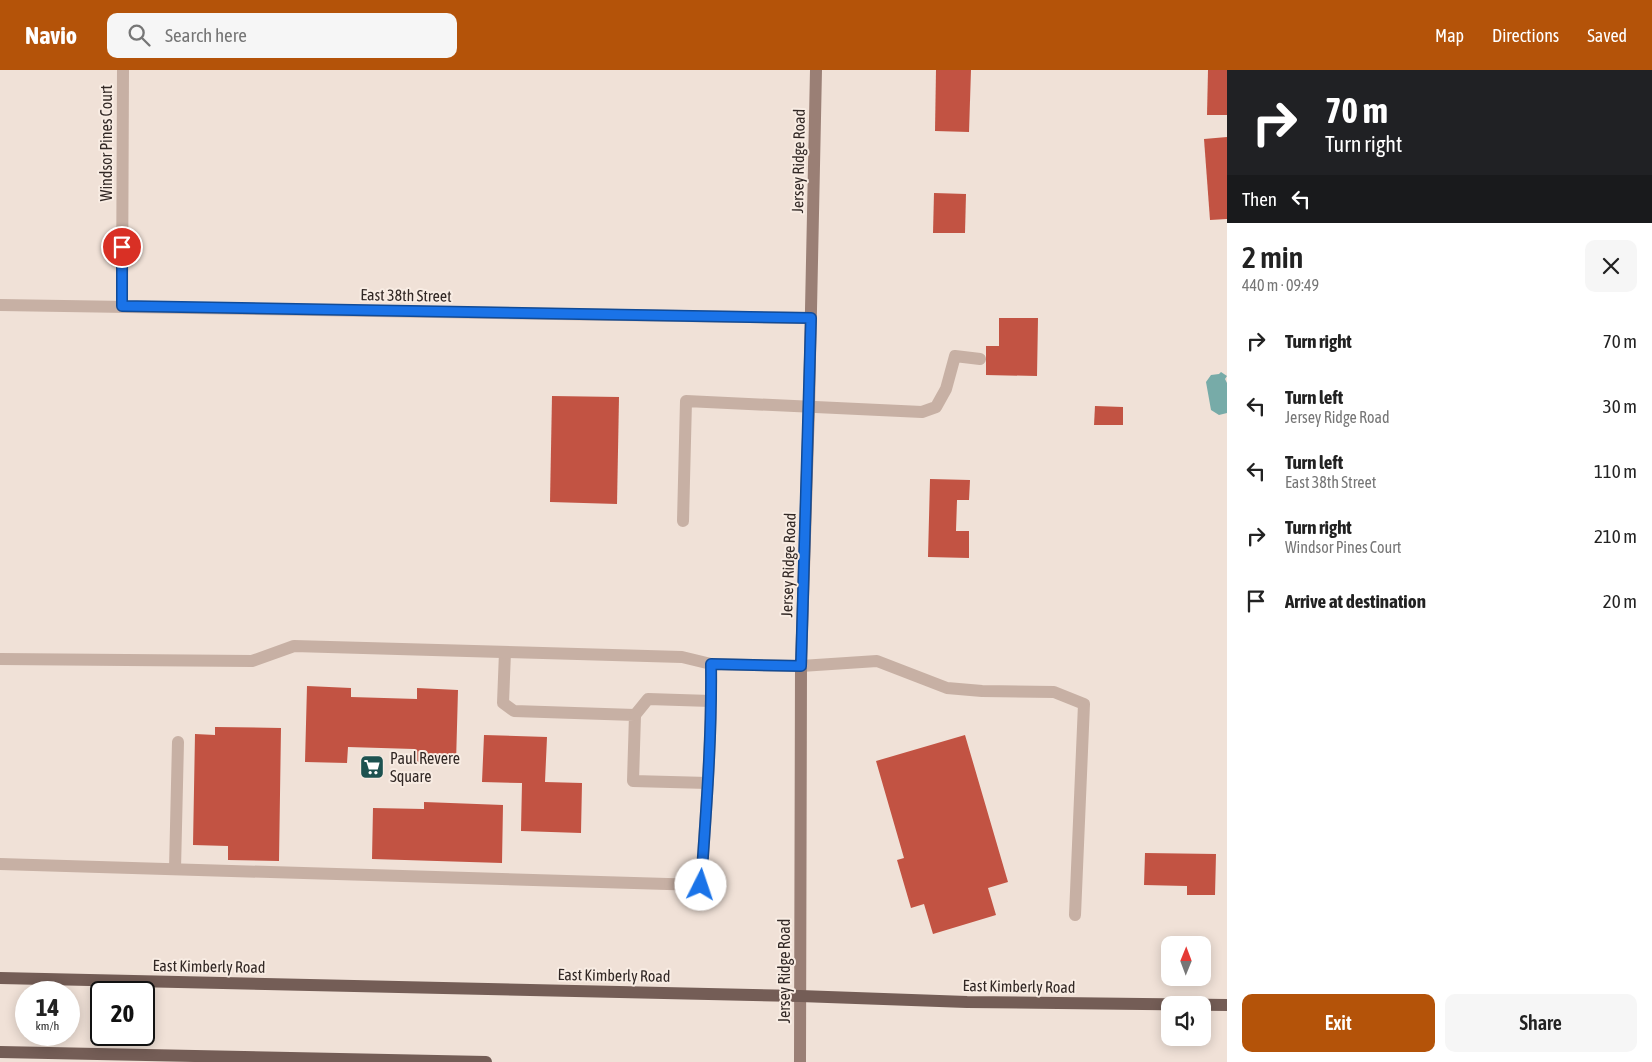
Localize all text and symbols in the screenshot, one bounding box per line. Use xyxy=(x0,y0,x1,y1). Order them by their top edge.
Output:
search box xyxy=(107,13,457,58)
icon: search xyxy=(125,21,153,49)
text: Navio xyxy=(25,22,77,49)
text: Search here xyxy=(165,24,247,46)
text: Map xyxy=(1435,25,1464,46)
text: Directions xyxy=(1492,25,1559,46)
text: Saved xyxy=(1587,25,1627,46)
street label: Windsor Pines Court xyxy=(97,84,115,201)
icon: right xyxy=(1242,90,1307,155)
text: 70 m xyxy=(1325,90,1388,130)
street label: Jersey Ridge Road xyxy=(788,109,809,213)
text: Turn right xyxy=(1325,131,1402,157)
icon: left xyxy=(1287,185,1315,213)
text: Then xyxy=(1242,188,1277,210)
pin xyxy=(101,226,143,268)
icon: arrive xyxy=(108,233,136,261)
text: 2 min xyxy=(1242,240,1303,274)
button: close xyxy=(1585,240,1637,292)
text: 440 m · 09:49 xyxy=(1242,276,1319,294)
street label: East 38th Street xyxy=(360,285,452,305)
icon: right xyxy=(1242,327,1270,355)
text: Turn right xyxy=(1285,330,1352,352)
text: 70 m xyxy=(1603,330,1637,352)
text: Turn left xyxy=(1285,386,1343,408)
icon: left xyxy=(1242,392,1270,420)
text: 30 m xyxy=(1603,395,1637,417)
text: Jersey Ridge Road xyxy=(1285,408,1389,426)
text: Turn left xyxy=(1285,451,1343,473)
icon: left xyxy=(1242,457,1270,485)
text: 110 m xyxy=(1594,460,1637,482)
text: East 38th Street xyxy=(1285,473,1376,491)
street label: Jersey Ridge Road xyxy=(777,512,800,618)
text: Turn right xyxy=(1285,516,1352,538)
icon: right xyxy=(1242,522,1270,550)
text: 210 m xyxy=(1594,525,1637,547)
text: Windsor Pines Court xyxy=(1285,538,1401,556)
icon: arrive xyxy=(1242,587,1270,615)
text: Arrive at destination xyxy=(1285,590,1426,612)
text: 20 m xyxy=(1603,590,1637,612)
place label: Paul Revere Square xyxy=(390,749,460,786)
supermarket icon: Paul Revere Square xyxy=(359,754,385,780)
position arrow xyxy=(674,858,726,910)
street label: Jersey Ridge Road xyxy=(775,919,794,1023)
north arrow xyxy=(1161,936,1211,986)
map controls xyxy=(1161,936,1211,1046)
street label: East Kimberly Road xyxy=(152,956,266,977)
street label: East Kimberly Road xyxy=(557,965,671,986)
street label: East Kimberly Road xyxy=(962,976,1076,997)
speed limit sign: 20 xyxy=(90,981,155,1046)
text: 14 xyxy=(36,993,59,1021)
button: Exit xyxy=(1242,994,1435,1052)
button: Share xyxy=(1445,994,1637,1052)
button: sound xyxy=(1161,996,1211,1046)
text: km/h xyxy=(36,1019,59,1033)

